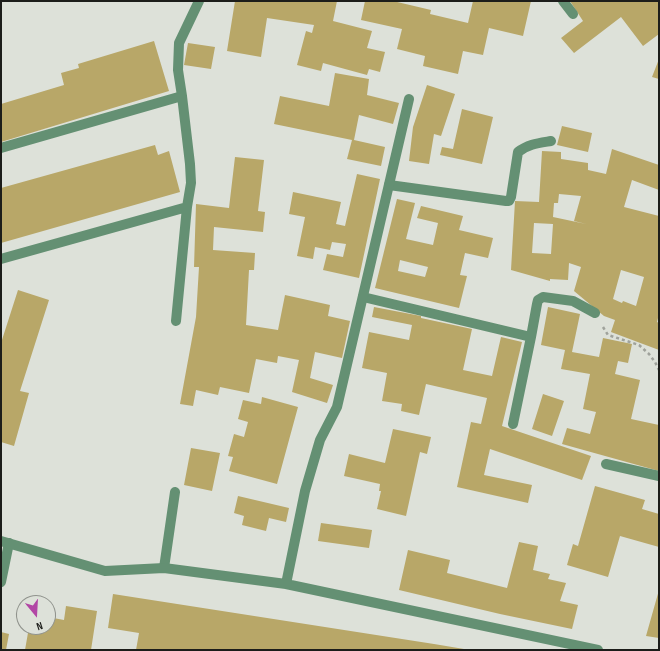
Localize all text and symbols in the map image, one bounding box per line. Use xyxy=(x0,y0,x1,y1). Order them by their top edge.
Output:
north arrow xyxy=(16,595,56,635)
text: N xyxy=(35,619,44,633)

